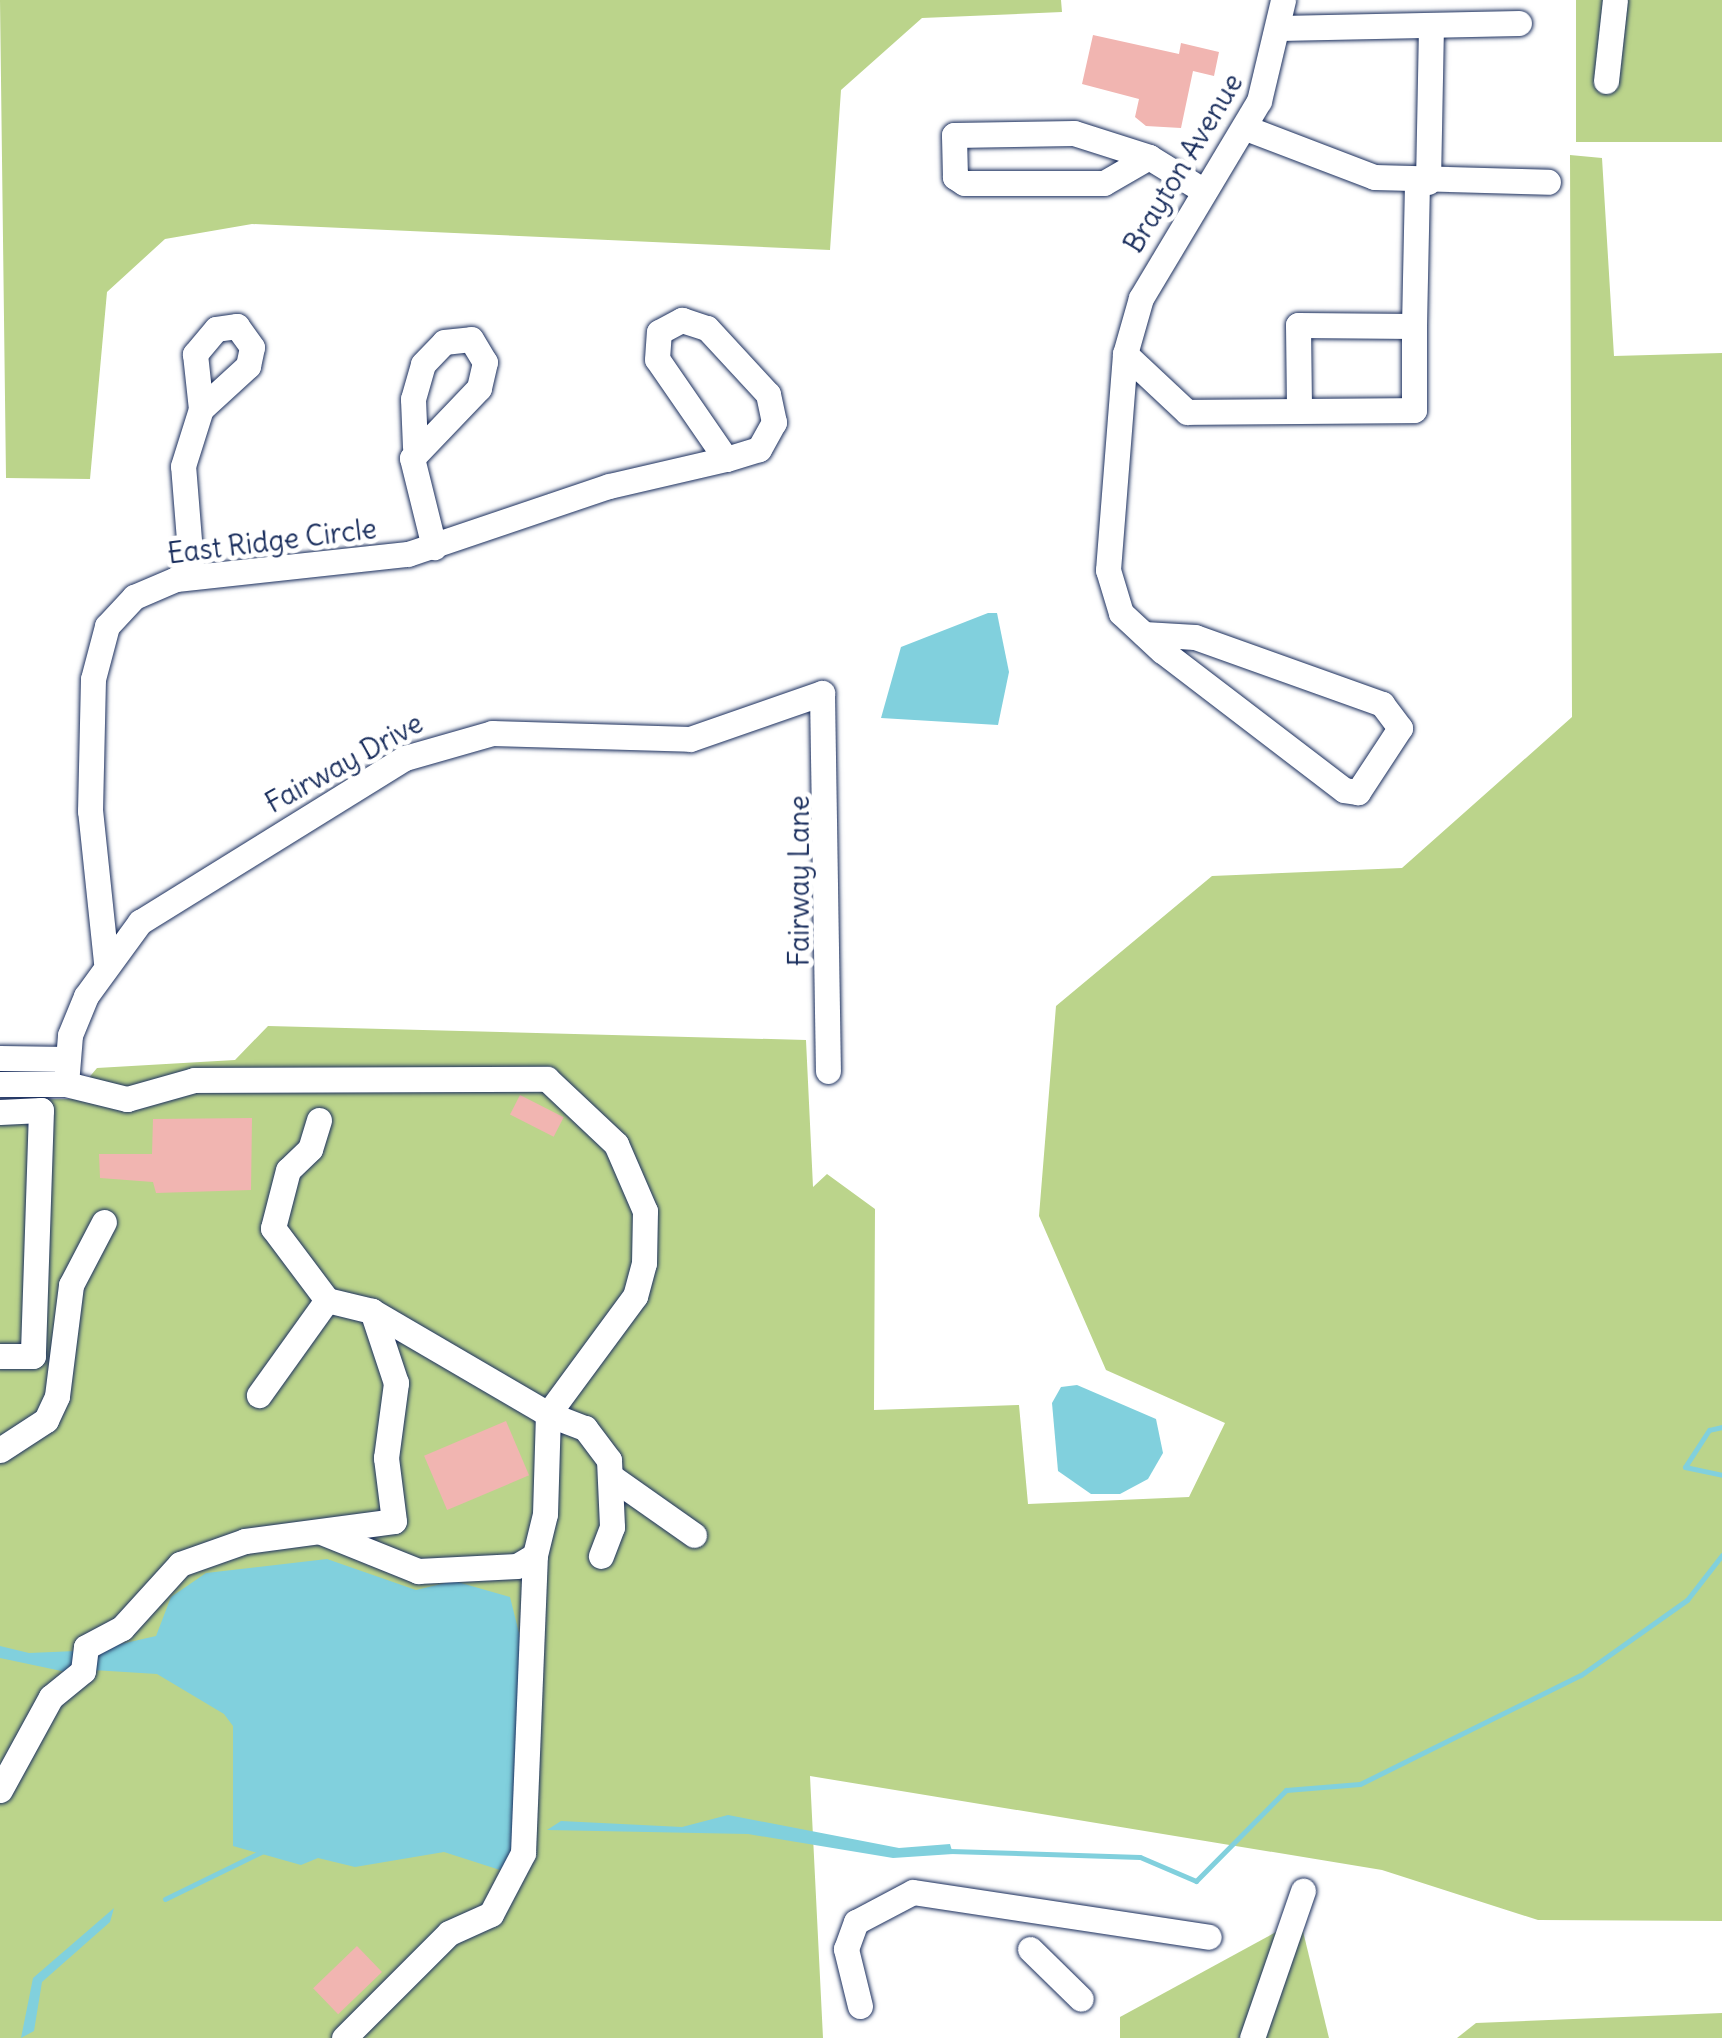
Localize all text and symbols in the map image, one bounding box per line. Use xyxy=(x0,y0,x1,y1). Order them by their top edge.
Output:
street label: Brayton Avenue xyxy=(1116,67,1250,259)
street label: East Ridge Circle xyxy=(166,512,378,570)
street label: Fairway Drive xyxy=(259,706,429,820)
street label: Fairway Lane xyxy=(782,796,816,966)

